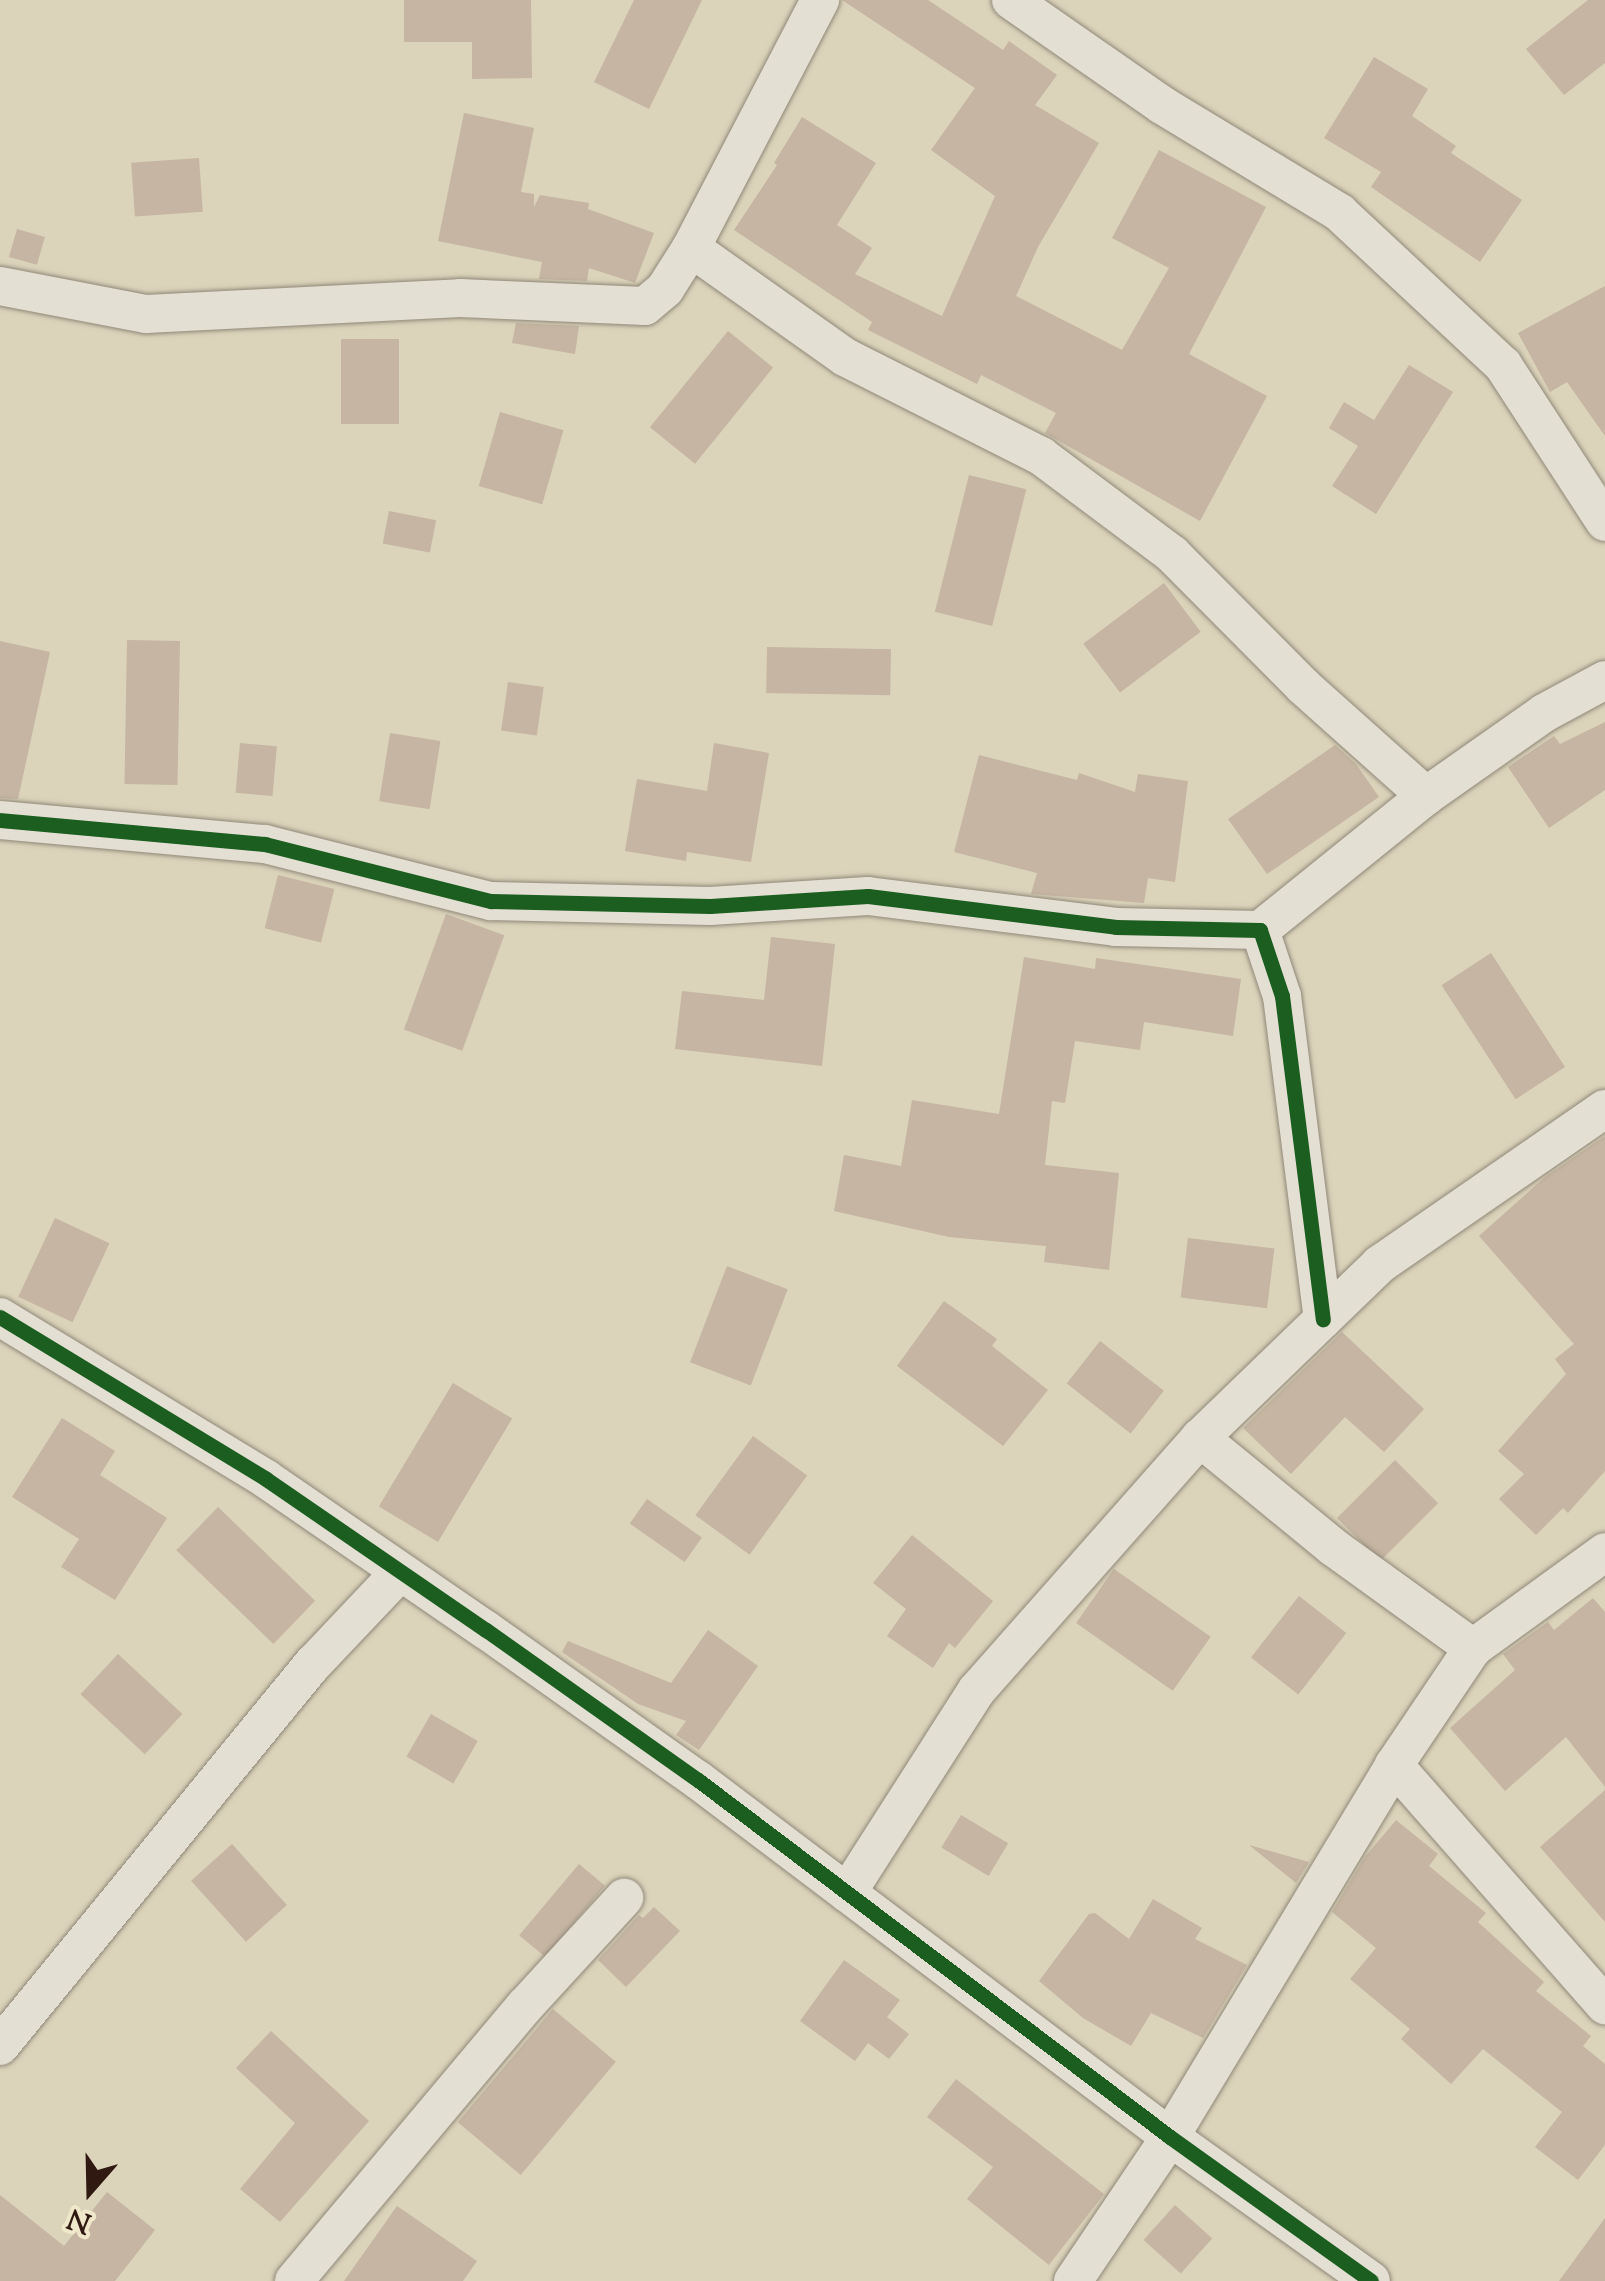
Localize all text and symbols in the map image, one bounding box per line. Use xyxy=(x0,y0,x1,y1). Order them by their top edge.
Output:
north arrow xyxy=(40,2141,140,2241)
text: N xyxy=(62,2197,97,2242)

